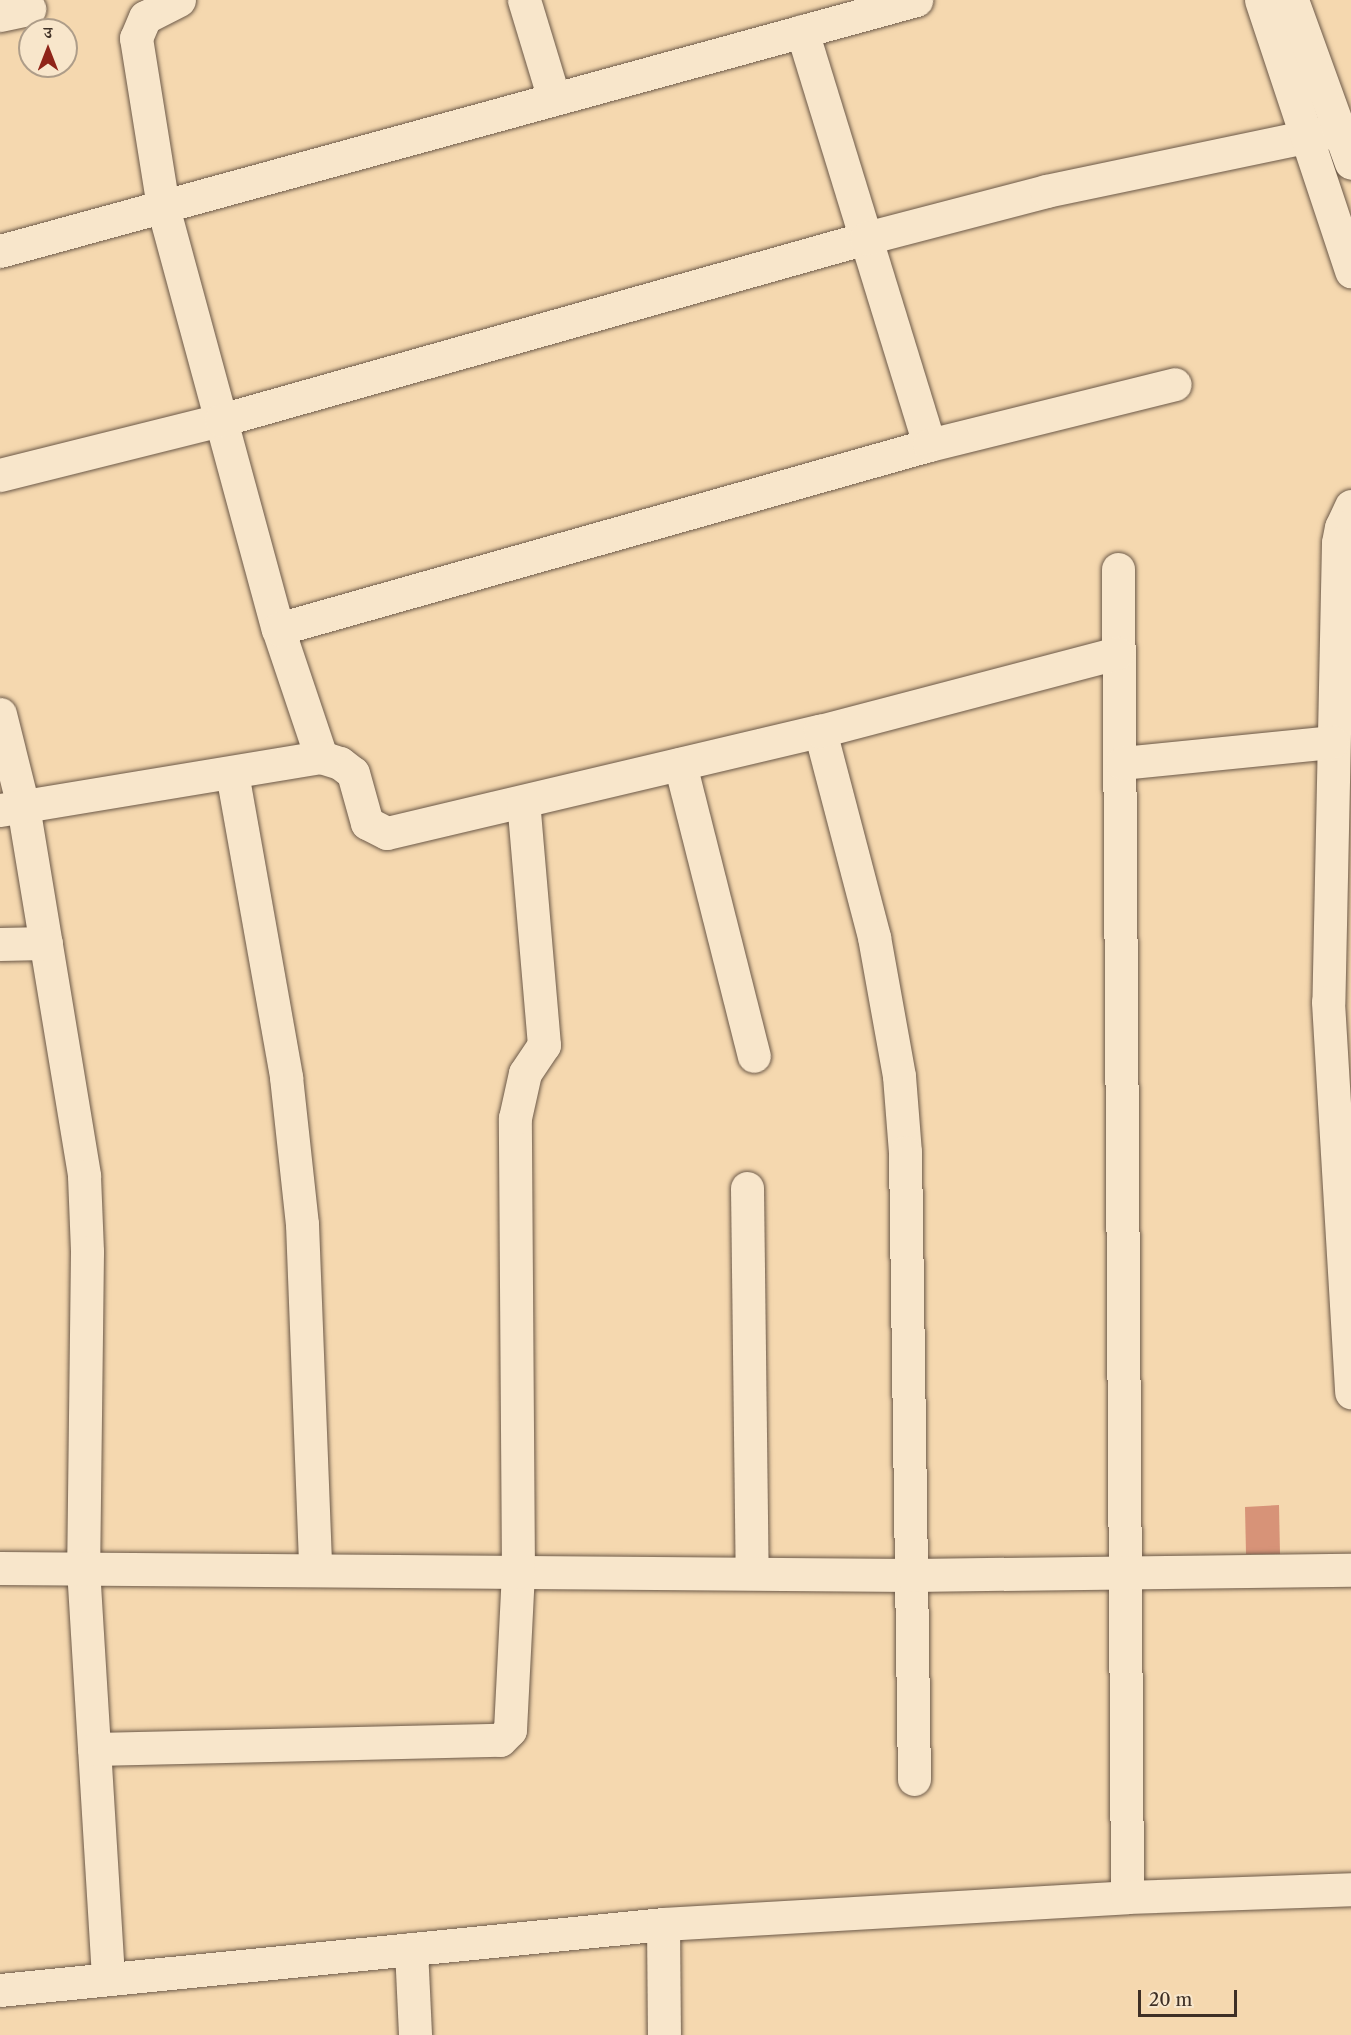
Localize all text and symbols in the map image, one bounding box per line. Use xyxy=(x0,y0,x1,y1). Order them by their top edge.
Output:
north arrow xyxy=(18,18,78,78)
text: उ xyxy=(44,22,52,42)
scale bar xyxy=(1141,1978,1240,2016)
text: 20 m xyxy=(1149,1989,1192,2011)

